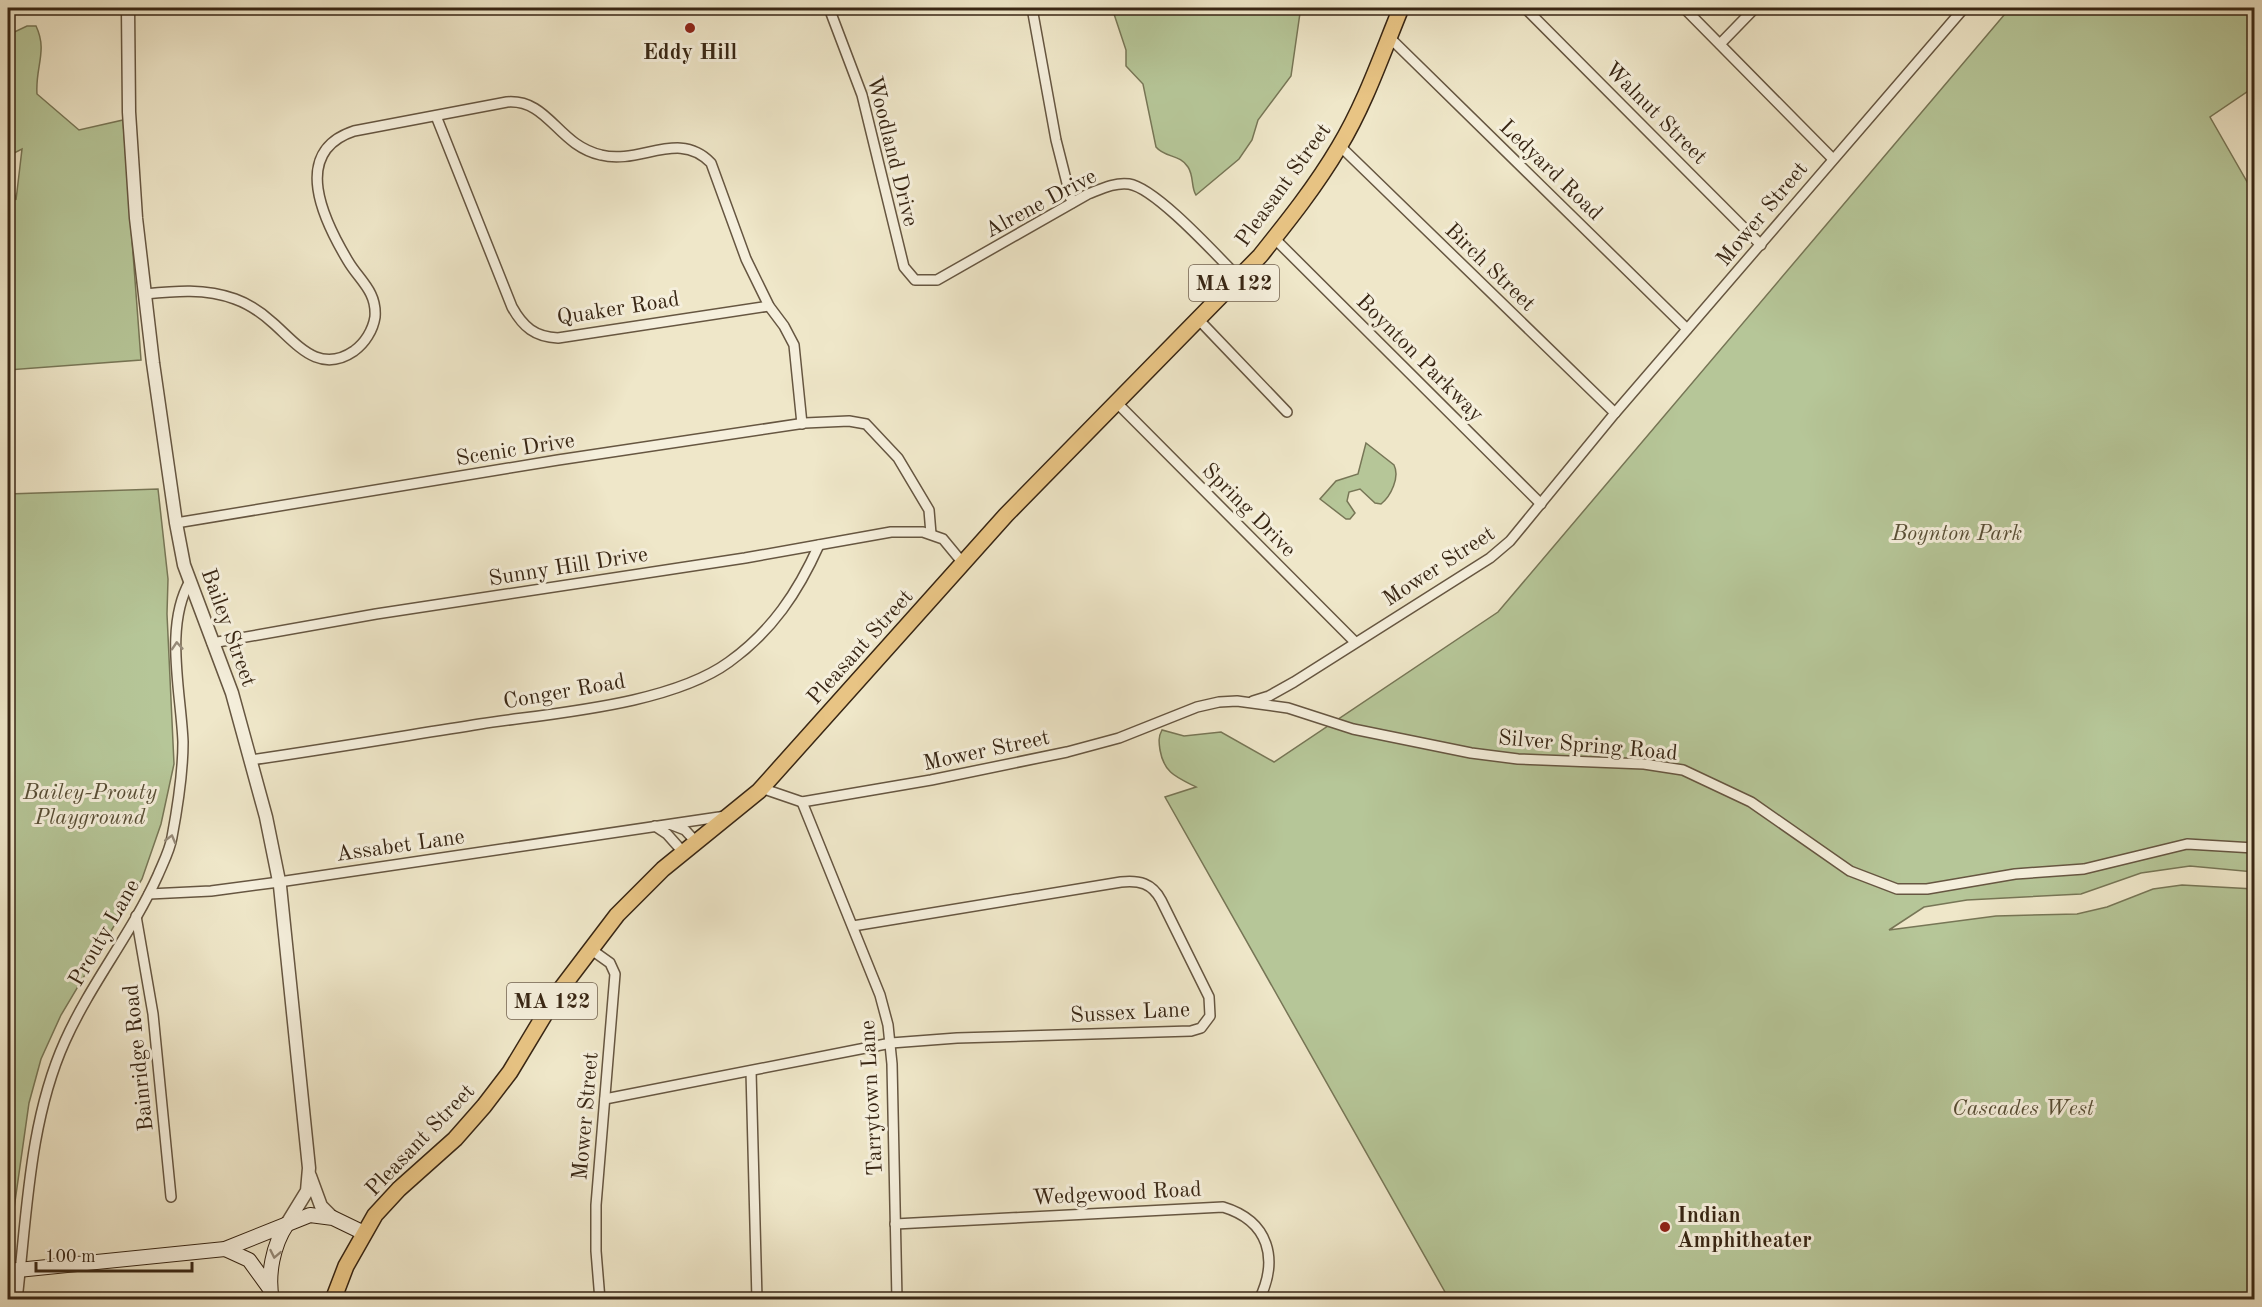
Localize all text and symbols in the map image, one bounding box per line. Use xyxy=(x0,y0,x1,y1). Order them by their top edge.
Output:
marker: Eddy Hill xyxy=(683,21,697,35)
place label: Eddy Hill xyxy=(643,42,738,64)
street label: Walnut Street xyxy=(1600,58,1711,169)
street label: Woodland Drive xyxy=(863,74,921,229)
street label: Ledyard Road xyxy=(1495,116,1606,225)
street label: Pleasant Street xyxy=(1232,120,1336,251)
street label: Mower Street xyxy=(1713,158,1812,271)
street label: Alrene Drive xyxy=(982,165,1100,242)
street label: Birch Street xyxy=(1440,219,1539,316)
road number: MA 122 xyxy=(1189,265,1279,301)
street label: Quaker Road xyxy=(555,288,681,330)
street label: Boynton Parkway xyxy=(1352,290,1488,427)
street label: Scenic Drive xyxy=(454,430,576,470)
street label: Spring Drive xyxy=(1197,459,1300,562)
street label: Mower Street xyxy=(1379,522,1499,611)
park label: Boynton Park xyxy=(1891,523,2023,545)
street label: Sunny Hill Drive xyxy=(487,544,650,590)
street label: Bailey Street xyxy=(197,566,260,690)
street label: Pleasant Street xyxy=(803,586,918,709)
one-way arrow xyxy=(171,641,184,650)
street label: Conger Road xyxy=(502,670,627,714)
street label: Mower Street xyxy=(921,727,1052,775)
street label: Silver Spring Road xyxy=(1497,727,1679,765)
park label: Bailey-Prouty Playground xyxy=(22,782,158,829)
street label: Assabet Lane xyxy=(335,826,466,866)
one-way arrow xyxy=(164,834,176,845)
street label: Prouty Lane xyxy=(65,876,144,990)
street label: Bainridge Road xyxy=(120,983,158,1132)
road number: MA 122 xyxy=(507,983,597,1019)
street label: Sussex Lane xyxy=(1070,999,1191,1027)
street label: Tarrytown Lane xyxy=(857,1019,887,1176)
street label: Mower Street xyxy=(569,1051,603,1181)
street label: Pleasant Street xyxy=(362,1080,479,1201)
park label: Cascades West xyxy=(1952,1098,2095,1120)
street label: Wedgewood Road xyxy=(1032,1179,1202,1209)
place label: Indian Amphitheater xyxy=(1677,1205,1812,1252)
marker: Indian Amphitheater xyxy=(1658,1220,1672,1234)
scale bar xyxy=(36,1235,192,1273)
text: 100 m xyxy=(45,1248,96,1266)
one-way arrow xyxy=(269,1249,282,1259)

